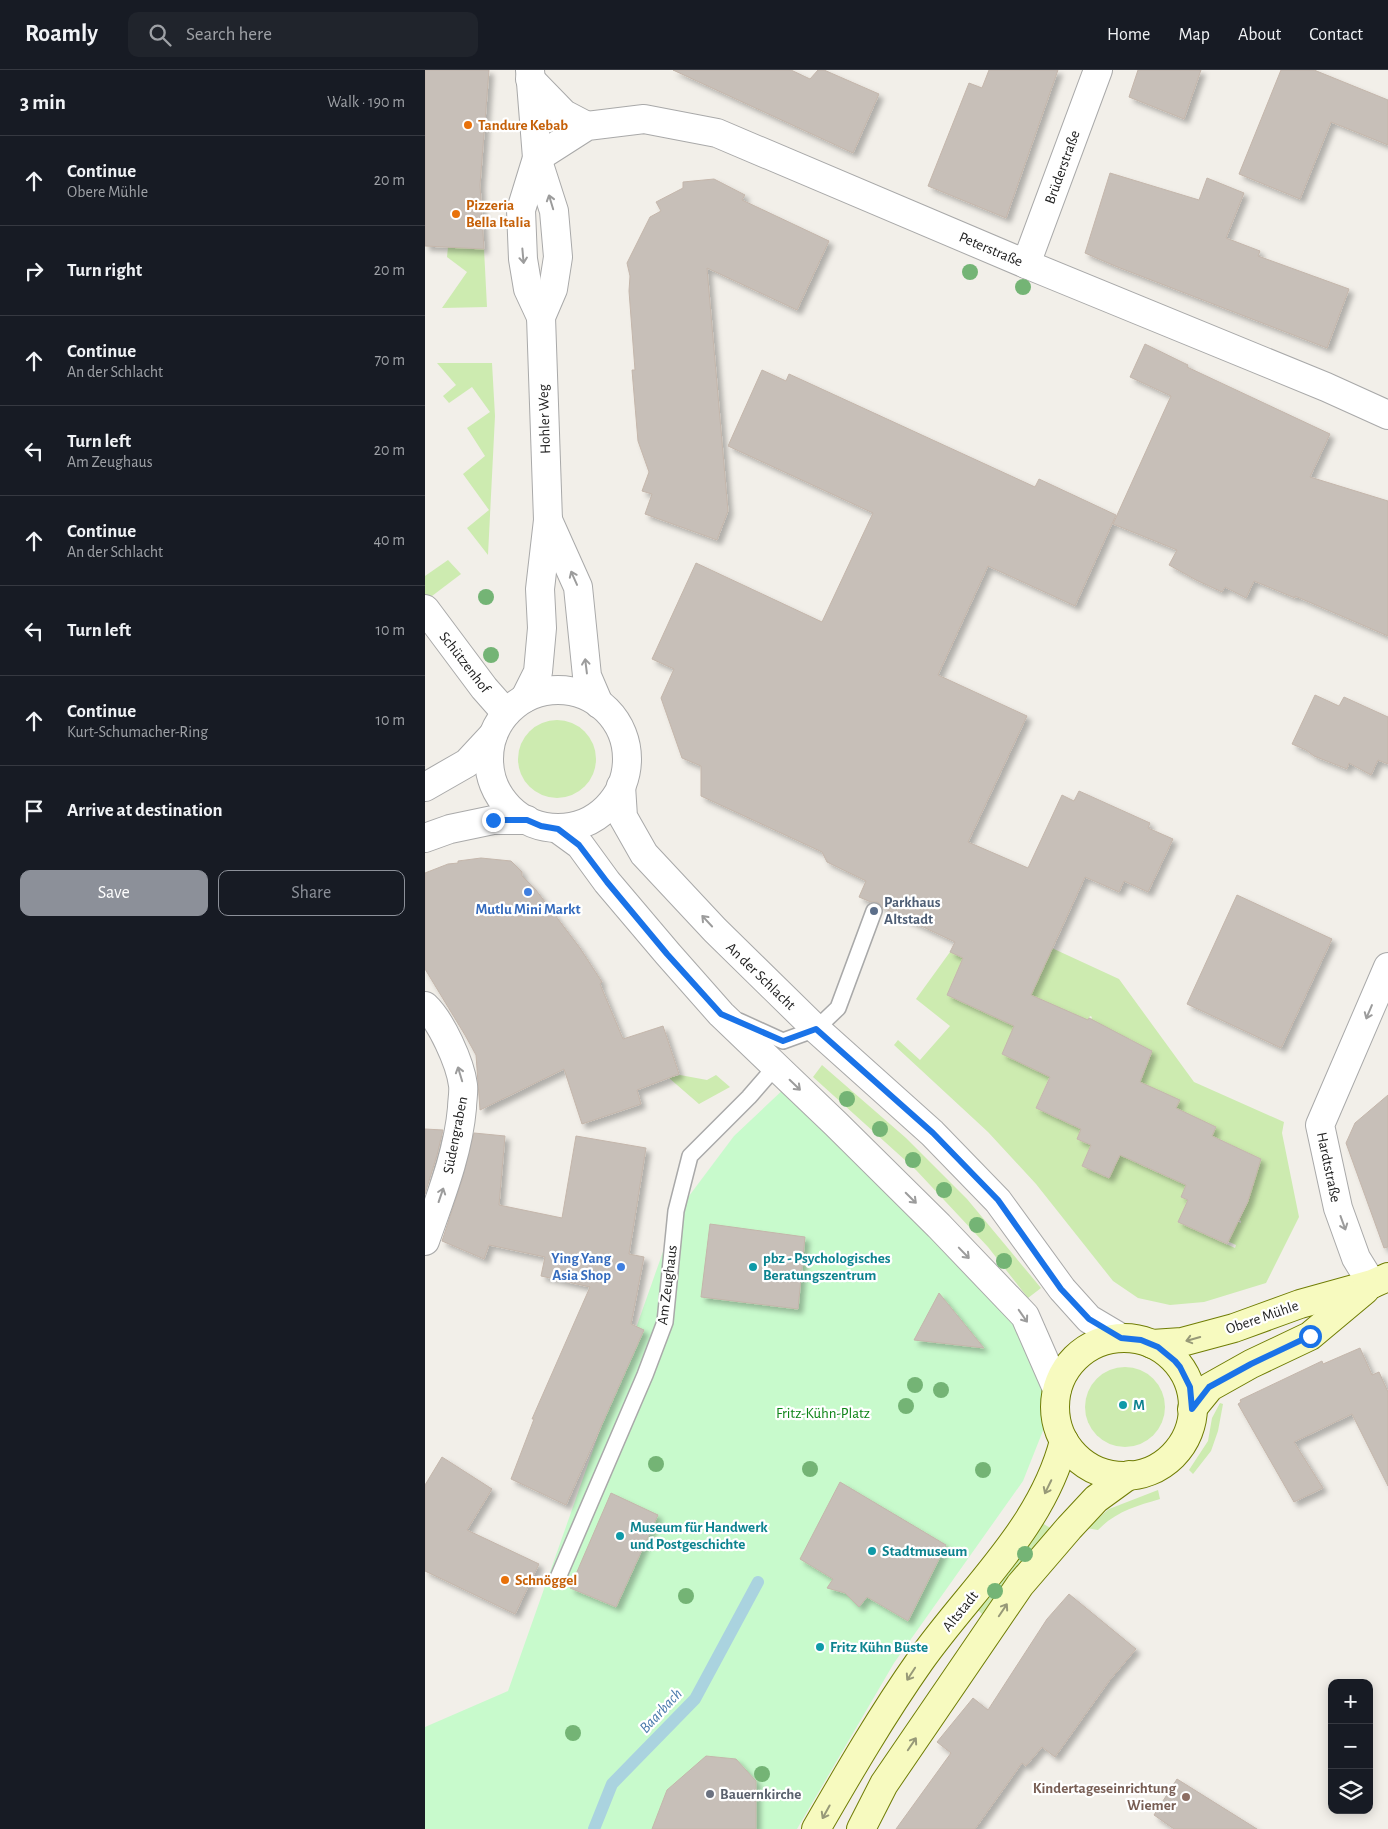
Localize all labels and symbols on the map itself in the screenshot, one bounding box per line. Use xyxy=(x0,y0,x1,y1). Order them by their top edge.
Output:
place label: Tandure Kebab xyxy=(478,118,568,133)
marker: Tandure Kebab xyxy=(462,119,474,131)
street label: Brüderstraße xyxy=(1042,128,1083,206)
one-way arrow xyxy=(546,194,556,210)
place label: Pizzeria Bella Italia xyxy=(466,198,531,230)
marker: Pizzeria Bella Italia xyxy=(450,208,462,220)
street label: Peterstraße xyxy=(957,229,1025,270)
one-way arrow xyxy=(518,248,528,264)
street label: Hohler Weg xyxy=(536,383,553,454)
one-way arrow xyxy=(569,571,579,586)
street label: Schützenhof xyxy=(436,629,494,697)
one-way arrow xyxy=(581,658,591,674)
route end xyxy=(482,809,505,832)
marker: Mutlu Mini Markt xyxy=(522,886,534,898)
place label: Parkhaus Altstadt xyxy=(884,895,941,927)
place label: Mutlu Mini Markt xyxy=(475,902,581,917)
marker: Parkhaus Altstadt xyxy=(868,905,880,917)
one-way arrow xyxy=(701,915,713,928)
street label: An der Schlacht xyxy=(723,940,798,1013)
one-way arrow xyxy=(1363,1004,1373,1019)
one-way arrow xyxy=(455,1066,464,1082)
one-way arrow xyxy=(789,1079,801,1091)
street label: Südengraben xyxy=(441,1095,470,1175)
street label: Hardtstraße xyxy=(1314,1131,1343,1204)
one-way arrow xyxy=(437,1188,446,1204)
one-way arrow xyxy=(905,1192,917,1204)
one-way arrow xyxy=(1339,1215,1349,1230)
street label: Am Zeughaus xyxy=(655,1244,680,1326)
one-way arrow xyxy=(958,1247,970,1260)
place label: Ying Yang Asia Shop xyxy=(551,1251,611,1283)
place label: pbz - Psychologisches Beratungszentrum xyxy=(763,1251,891,1283)
marker: Ying Yang Asia Shop xyxy=(615,1261,627,1273)
marker: pbz - Psychologisches Beratungszentrum xyxy=(747,1261,759,1273)
street label: Obere Mühle xyxy=(1224,1298,1301,1337)
one-way arrow xyxy=(1018,1309,1028,1323)
route start xyxy=(1299,1325,1322,1348)
one-way arrow xyxy=(1186,1335,1202,1344)
place label: M xyxy=(1133,1398,1145,1413)
marker: M xyxy=(1117,1399,1129,1411)
park label: Fritz-Kühn-Platz xyxy=(776,1406,870,1421)
one-way arrow xyxy=(1042,1479,1052,1494)
place label: Museum für Handwerk und Postgeschichte xyxy=(630,1520,768,1552)
marker: Museum für Handwerk und Postgeschichte xyxy=(614,1530,626,1542)
place label: Stadtmuseum xyxy=(882,1544,967,1559)
marker: Stadtmuseum xyxy=(866,1545,878,1557)
place label: Schnöggel xyxy=(515,1573,577,1588)
marker: Schnöggel xyxy=(499,1574,511,1586)
street label: Altstadt xyxy=(940,1588,981,1634)
one-way arrow xyxy=(998,1603,1008,1617)
place label: Fritz Kühn Büste xyxy=(830,1640,928,1655)
marker: Fritz Kühn Büste xyxy=(814,1641,826,1653)
one-way arrow xyxy=(906,1667,916,1681)
water label: Baarbach xyxy=(636,1685,685,1736)
one-way arrow xyxy=(907,1737,917,1751)
place label: Kindertageseinrichtung Wiemer xyxy=(1033,1781,1177,1813)
place label: Bauernkirche xyxy=(720,1787,801,1802)
marker: Bauernkirche xyxy=(704,1788,716,1800)
marker: Kindertageseinrichtung Wiemer xyxy=(1180,1791,1192,1803)
one-way arrow xyxy=(820,1805,830,1819)

